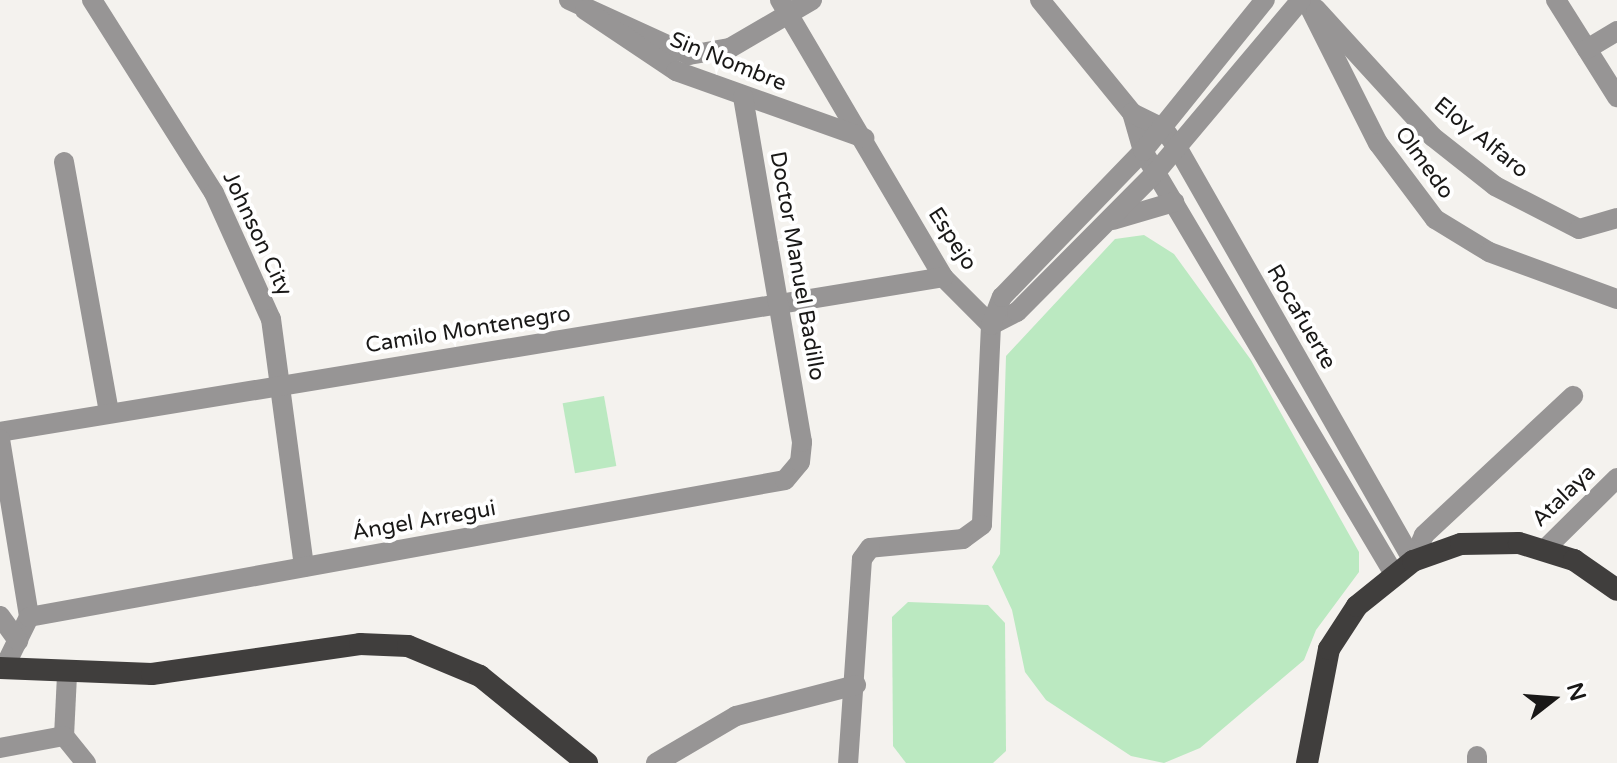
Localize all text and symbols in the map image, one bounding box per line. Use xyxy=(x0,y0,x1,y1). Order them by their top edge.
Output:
street label: Sin Nombre xyxy=(666,27,790,97)
street label: Eloy Alfaro xyxy=(1428,92,1534,184)
street label: Olmedo xyxy=(1389,122,1459,204)
street label: Doctor Manuel Badillo xyxy=(764,149,830,383)
street label: Johnson City xyxy=(217,168,297,300)
street label: Espejo xyxy=(922,203,982,275)
street label: Rocafuerte xyxy=(1261,260,1341,374)
street label: Camilo Montenegro xyxy=(364,301,572,359)
street label: Atalaya xyxy=(1527,459,1601,533)
street label: Ángel Arregui xyxy=(350,495,498,547)
north arrow xyxy=(1513,659,1593,739)
text: N xyxy=(1561,680,1591,704)

